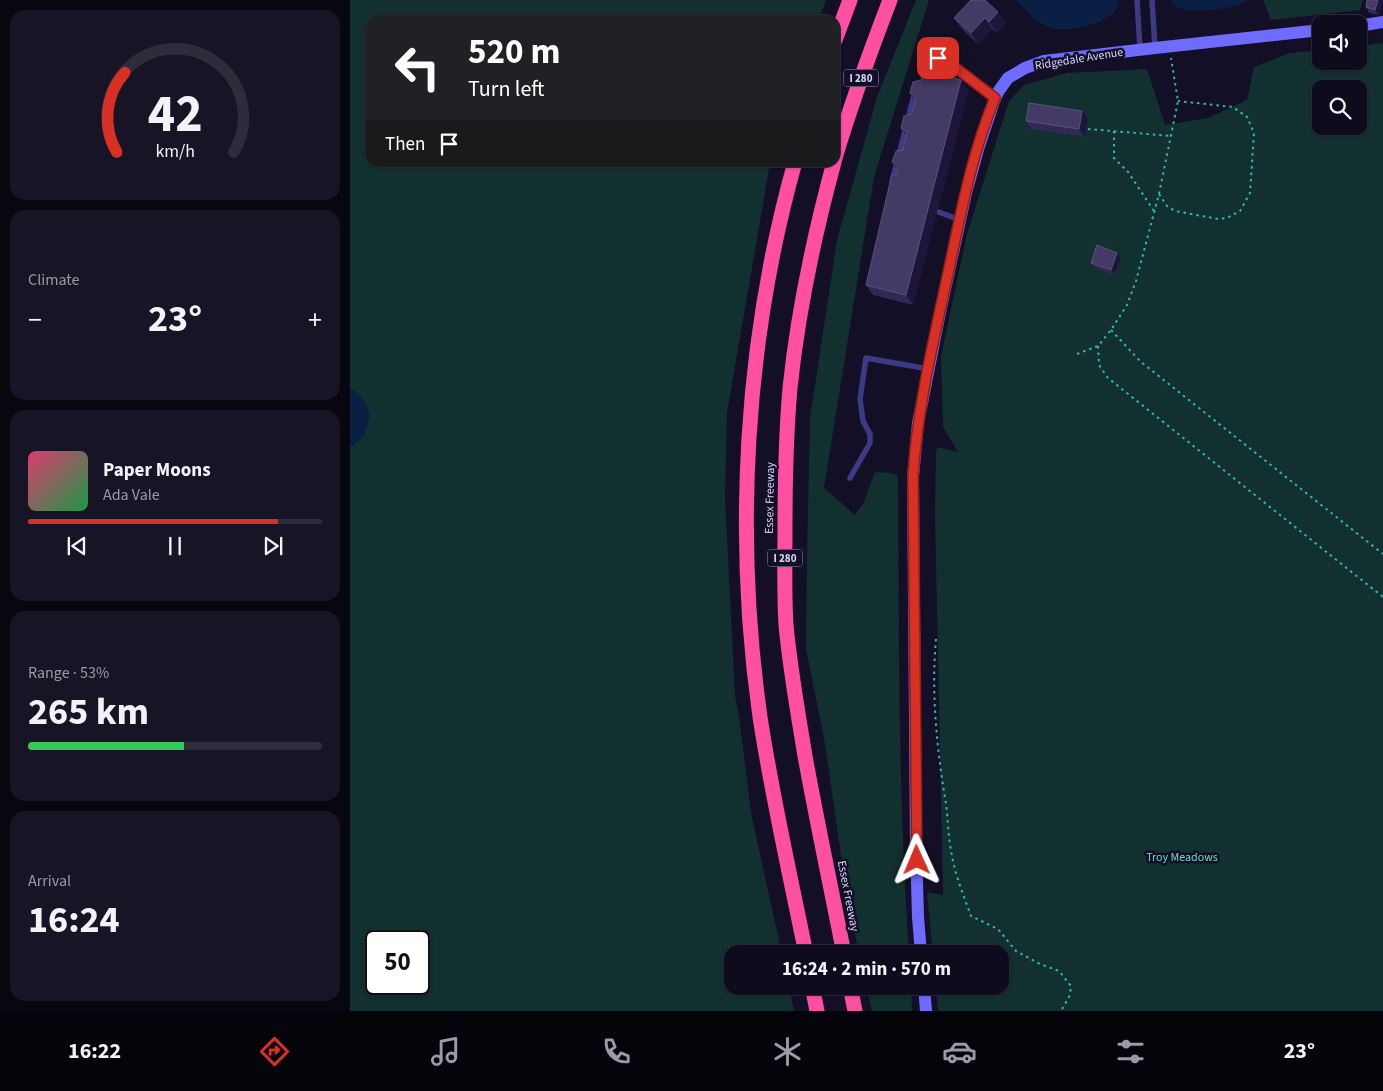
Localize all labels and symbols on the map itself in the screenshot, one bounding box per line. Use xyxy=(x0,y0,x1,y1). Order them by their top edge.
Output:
pin xyxy=(917,37,959,79)
street label: Ridgedale Avenue xyxy=(1034,44,1125,74)
road number: I 280 xyxy=(844,70,878,86)
street label: Essex Freeway xyxy=(761,462,779,534)
road number: I 280 xyxy=(768,550,802,566)
position arrow xyxy=(890,833,942,885)
park label: Troy Meadows xyxy=(1146,849,1218,866)
street label: Essex Freeway xyxy=(833,859,863,933)
speed limit sign: 50 xyxy=(365,930,430,995)

